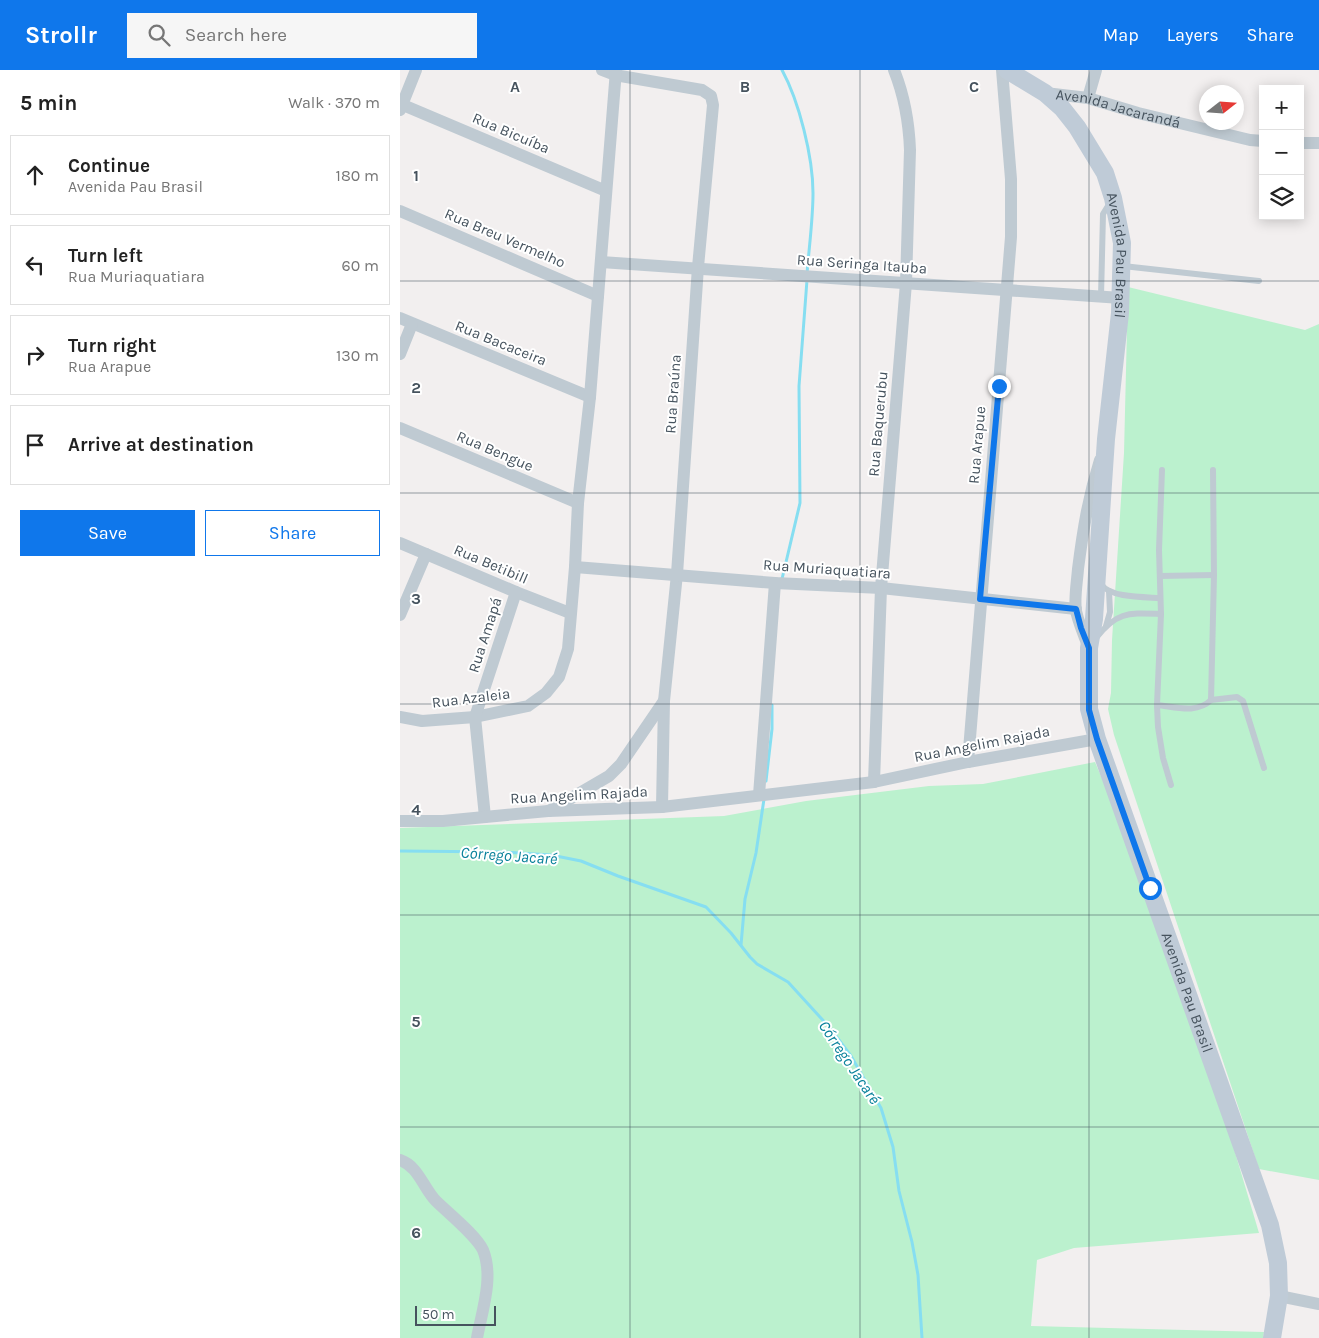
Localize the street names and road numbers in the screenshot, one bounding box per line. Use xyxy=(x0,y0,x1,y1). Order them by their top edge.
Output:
street label: Avenida Jacarandá xyxy=(1055,85,1182,132)
street label: Rua Bicuíba xyxy=(470,109,552,157)
street label: Avenida Pau Brasil xyxy=(1103,190,1131,319)
street label: Rua Breu Vermelho xyxy=(442,204,568,272)
street label: Rua Seringa Itauba xyxy=(796,250,928,278)
street label: Rua Bacaceira xyxy=(453,316,549,370)
street label: Rua Braúna xyxy=(661,354,685,434)
street label: Rua Baquerubu xyxy=(864,371,892,477)
street label: Rua Arapue xyxy=(965,405,989,485)
street label: Rua Bengue xyxy=(454,427,536,475)
street label: Rua Betibill xyxy=(451,540,531,588)
street label: Rua Muriaquatiara xyxy=(762,556,892,582)
street label: Rua Amapá xyxy=(464,595,506,675)
street label: Rua Azaleia xyxy=(431,684,511,712)
street label: Rua Angelim Rajada xyxy=(913,722,1051,766)
street label: Rua Angelim Rajada xyxy=(510,782,648,808)
street label: Avenida Pau Brasil xyxy=(1158,930,1217,1055)

